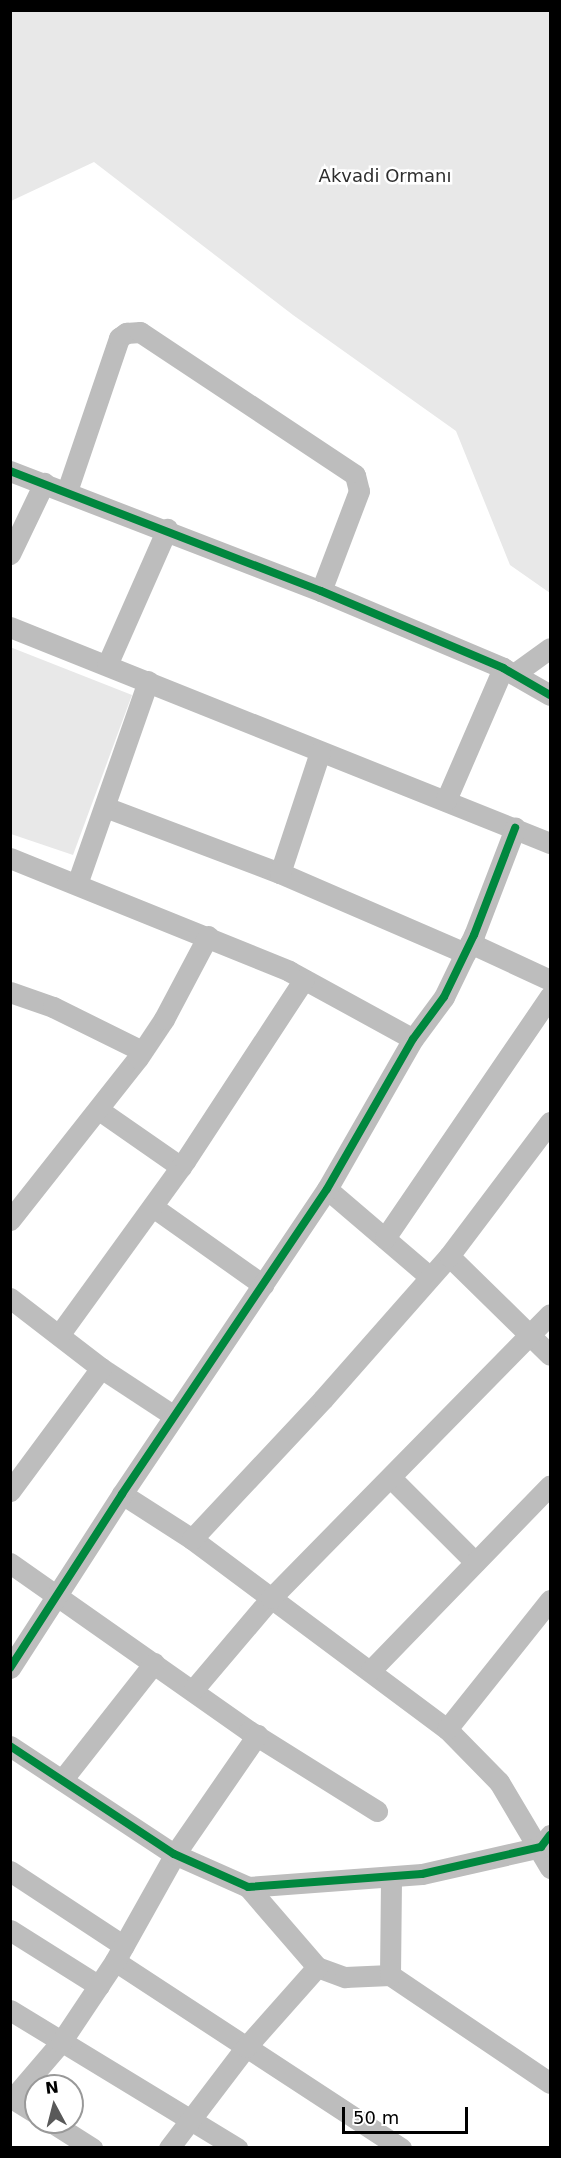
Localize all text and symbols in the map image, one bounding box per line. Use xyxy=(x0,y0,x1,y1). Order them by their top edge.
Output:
park label: Akvadi Ormanı xyxy=(319,165,451,187)
north arrow xyxy=(24,2074,84,2134)
text: N xyxy=(44,2077,60,2098)
scale bar xyxy=(345,2095,471,2133)
text: 50 m xyxy=(353,2107,399,2128)

